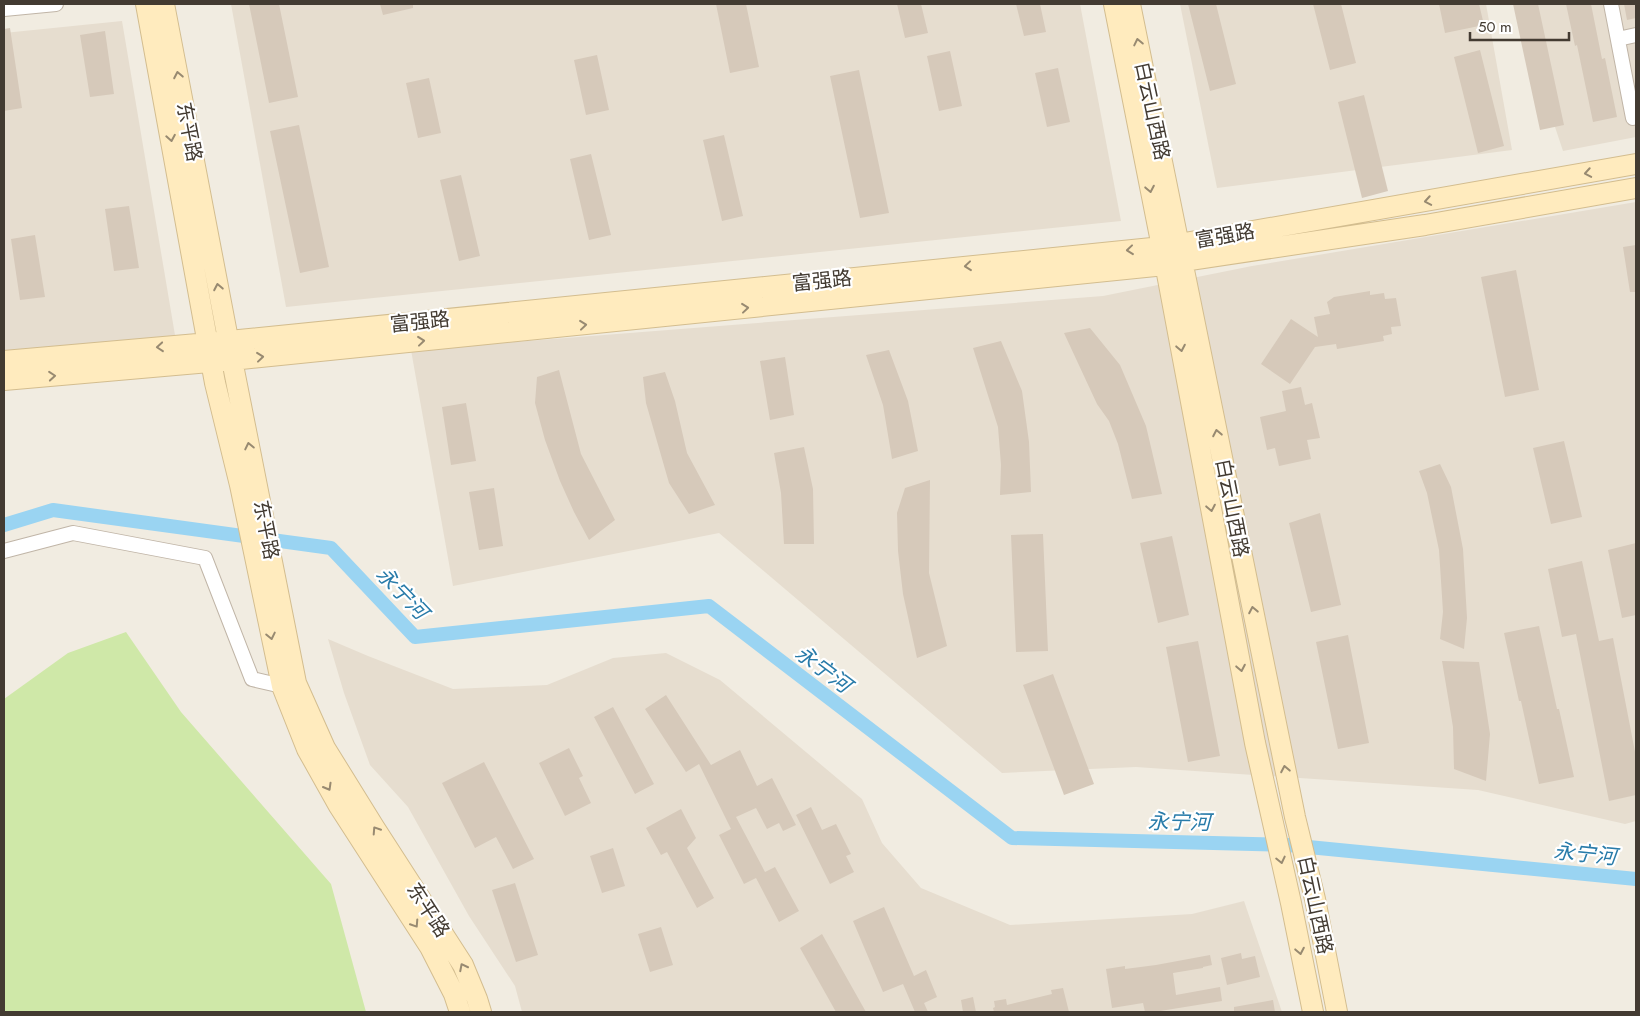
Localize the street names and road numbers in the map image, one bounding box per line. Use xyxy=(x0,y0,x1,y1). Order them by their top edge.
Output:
street label: 白云山西路 xyxy=(1127,59,1177,163)
street label: 东平路 xyxy=(169,100,209,164)
street label: 富强路 xyxy=(1193,217,1257,255)
street label: 富强路 xyxy=(791,263,853,299)
street label: 富强路 xyxy=(389,304,451,340)
street label: 白云山西路 xyxy=(1208,456,1256,560)
street label: 东平路 xyxy=(246,498,286,562)
street label: 白云山西路 xyxy=(1290,853,1340,957)
street label: 东平路 xyxy=(400,877,456,943)

